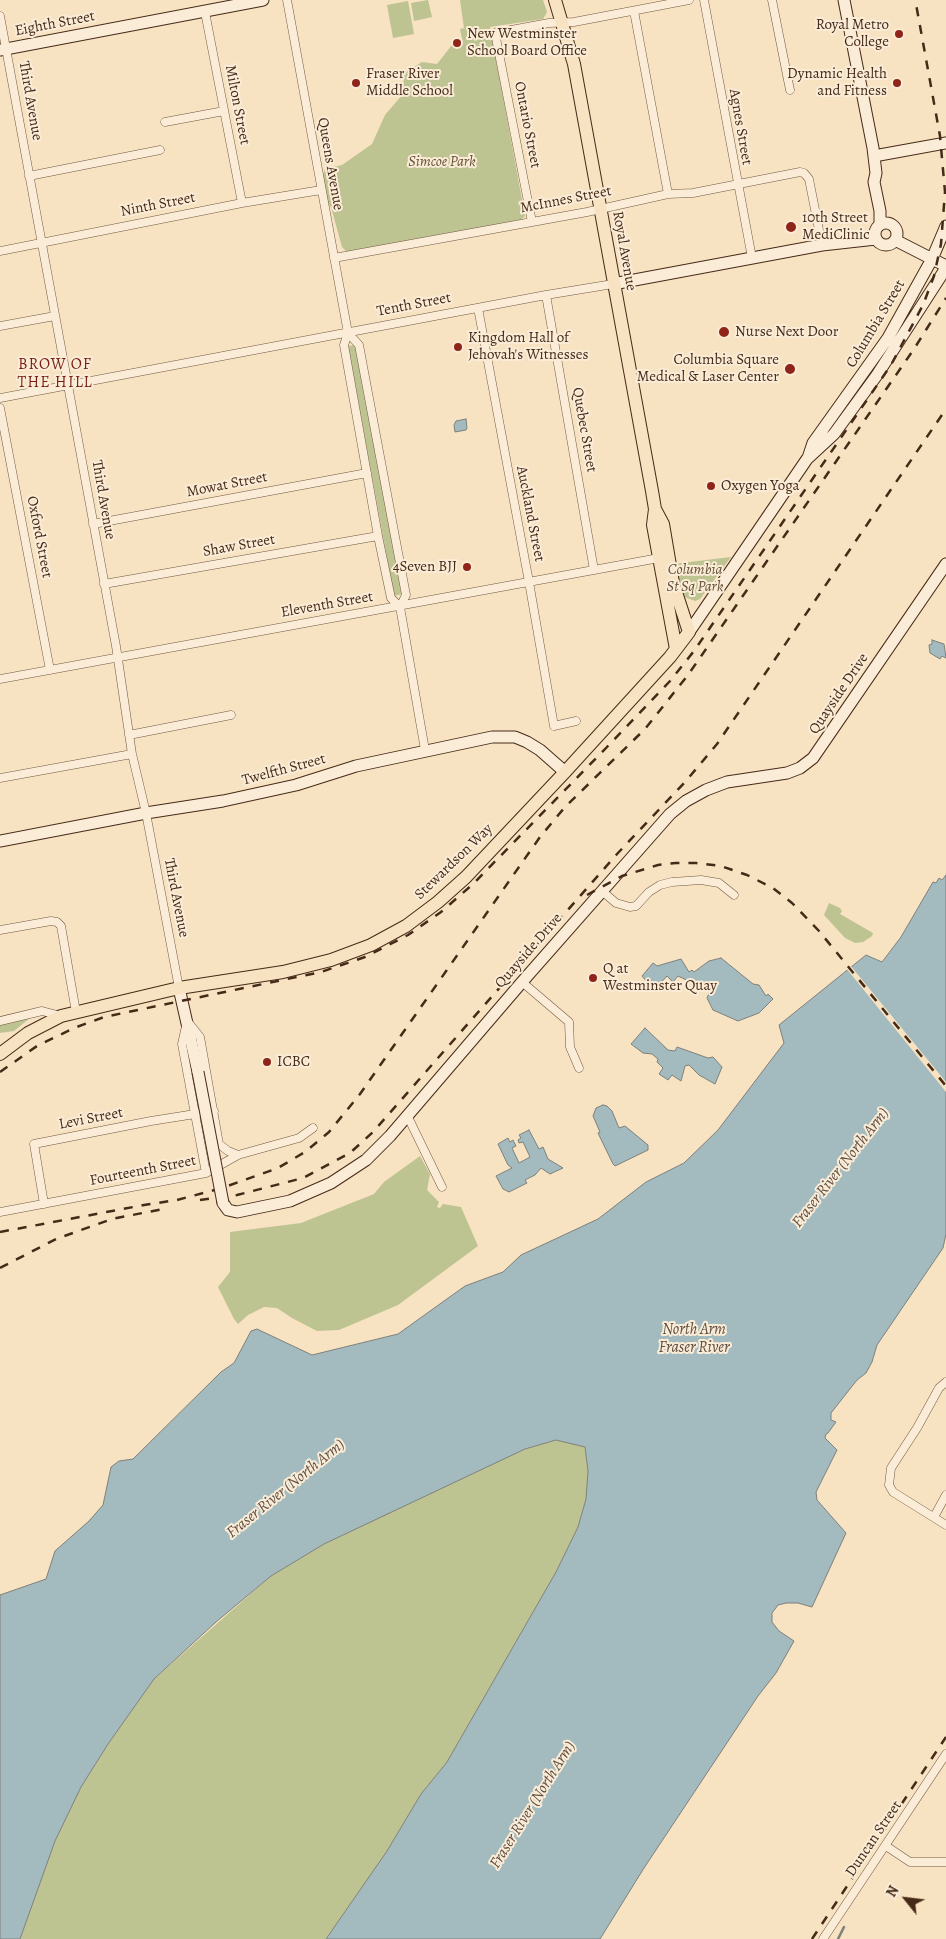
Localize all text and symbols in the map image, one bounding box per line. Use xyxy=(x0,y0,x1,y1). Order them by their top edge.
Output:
street label: Eighth Street xyxy=(14,7,96,41)
place label: Royal Metro College xyxy=(816,16,889,51)
place label: New Westminster School Board Office xyxy=(467,25,587,60)
marker: Royal Metro College xyxy=(893,28,905,40)
marker: New Westminster School Board Office xyxy=(451,37,463,49)
street label: Third Avenue xyxy=(14,60,46,142)
street label: Milton Street xyxy=(220,64,254,146)
place label: Fraser River Middle School xyxy=(366,65,453,100)
place label: Dynamic Health and Fitness xyxy=(787,65,887,100)
marker: Fraser River Middle School xyxy=(350,77,362,89)
marker: Dynamic Health and Fitness xyxy=(891,77,903,89)
street label: Ontario Street xyxy=(510,80,544,170)
street label: Agnes Street xyxy=(724,87,756,167)
street label: Queens Avenue xyxy=(313,116,347,212)
park label: Simcoe Park xyxy=(408,153,476,171)
street label: McInnes Street xyxy=(519,182,613,218)
street label: Ninth Street xyxy=(119,189,197,221)
place label: 10th Street MediClinic xyxy=(802,209,869,244)
street label: Royal Avenue xyxy=(608,210,640,292)
marker: 10th Street MediClinic xyxy=(784,220,798,234)
street label: Columbia Street xyxy=(843,277,909,371)
street label: Tenth Street xyxy=(375,289,453,321)
place label: Nurse Next Door xyxy=(735,323,839,341)
marker: Nurse Next Door xyxy=(717,325,731,339)
place label: Kingdom Hall of Jehovah's Witnesses xyxy=(468,329,588,364)
marker: Kingdom Hall of Jehovah's Witnesses xyxy=(452,341,464,353)
place label: Columbia Square Medical & Laser Center xyxy=(637,351,779,386)
district label: BROW OF THE HILL xyxy=(16,355,94,393)
marker: Columbia Square Medical & Laser Center xyxy=(783,362,797,376)
street label: Quebec Street xyxy=(568,386,600,474)
street label: Third Avenue xyxy=(87,459,119,541)
street label: Auckland Street xyxy=(512,465,548,563)
street label: Mowat Street xyxy=(185,468,269,502)
place label: Oxygen Yoga xyxy=(721,477,800,495)
marker: Oxygen Yoga xyxy=(705,480,717,492)
street label: Oxford Street xyxy=(22,494,56,580)
street label: Shaw Street xyxy=(202,531,276,561)
place label: 4Seven BJJ xyxy=(393,558,457,576)
marker: 4Seven BJJ xyxy=(461,561,473,573)
park label: Columbia St Sq Park xyxy=(667,561,723,596)
street label: Eleventh Street xyxy=(279,588,375,622)
street label: Quayside Drive xyxy=(805,650,873,738)
street label: Twelfth Street xyxy=(240,750,328,790)
street label: Stewardson Way xyxy=(411,820,497,904)
street label: Third Avenue xyxy=(159,857,193,939)
street label: Quayside Drive xyxy=(491,910,567,992)
place label: Q at Westminster Quay xyxy=(603,960,717,995)
marker: Q at Westminster Quay xyxy=(587,972,599,984)
place label: ICBC xyxy=(277,1053,310,1071)
marker: ICBC xyxy=(261,1056,273,1068)
street label: Levi Street xyxy=(57,1104,125,1134)
water label: Fraser River (North Arm) xyxy=(788,1104,894,1232)
street label: Fourteenth Street xyxy=(88,1152,198,1190)
water label: North Arm Fraser River xyxy=(659,1320,729,1358)
water label: Fraser River (North Arm) xyxy=(223,1435,349,1543)
water label: Fraser River (North Arm) xyxy=(486,1738,580,1872)
street label: Duncan Street xyxy=(842,1797,906,1881)
north arrow xyxy=(881,1874,931,1924)
text: N xyxy=(882,1882,903,1901)

